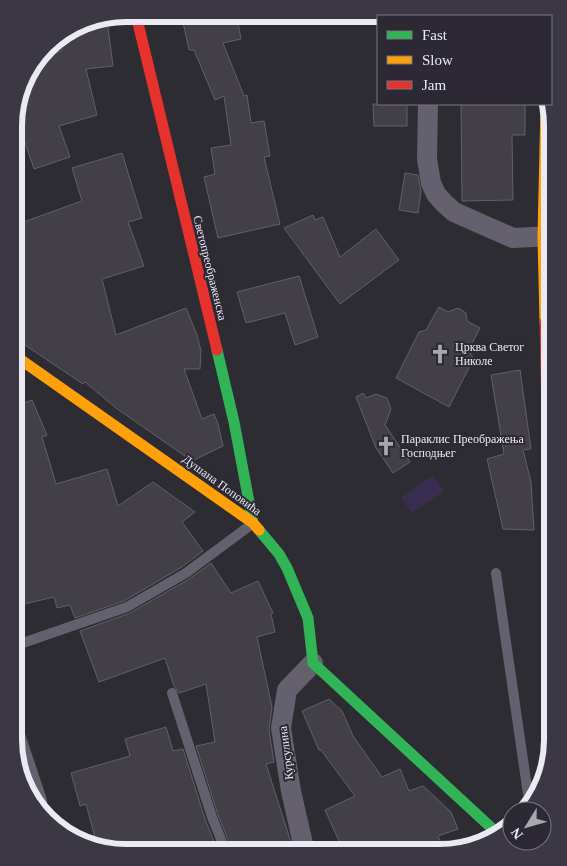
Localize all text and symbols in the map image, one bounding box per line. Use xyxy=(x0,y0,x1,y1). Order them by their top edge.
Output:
legend xyxy=(377,15,552,105)
text: Fast xyxy=(422,27,448,43)
text: Slow xyxy=(422,52,453,68)
text: Jam xyxy=(422,77,446,93)
street label: Светопреображенска xyxy=(190,214,230,322)
place label: Црква Светог Николе xyxy=(455,340,524,368)
church icon: Црква Светог Николе xyxy=(429,343,451,365)
place label: Параклис Преображења Господњег xyxy=(401,432,524,460)
church icon: Параклис Преображења Господњег xyxy=(375,435,397,457)
street label: Душана Поповића xyxy=(180,452,265,519)
street label: Курсулина xyxy=(276,725,296,781)
north arrow xyxy=(502,801,552,851)
text: N xyxy=(508,825,526,842)

